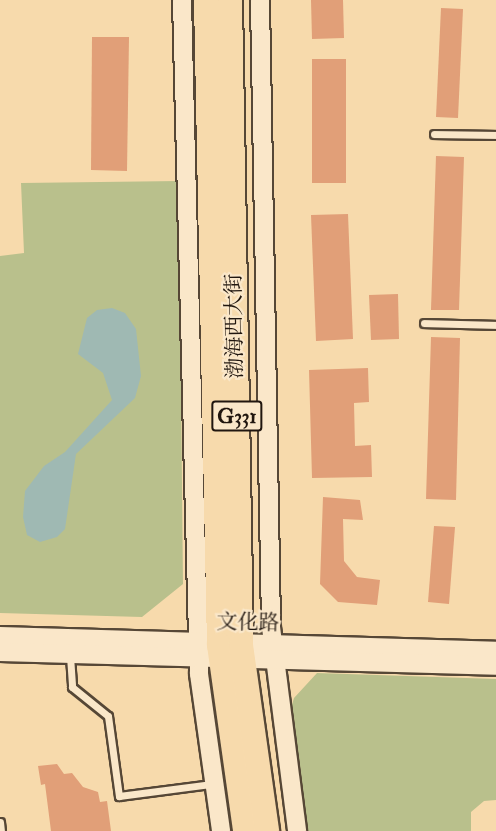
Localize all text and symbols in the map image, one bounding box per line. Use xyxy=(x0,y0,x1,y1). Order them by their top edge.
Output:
street label: 渤海西大街 xyxy=(221,273,249,379)
road number: G331 xyxy=(210,399,264,433)
street label: 文化路 xyxy=(216,610,280,636)

